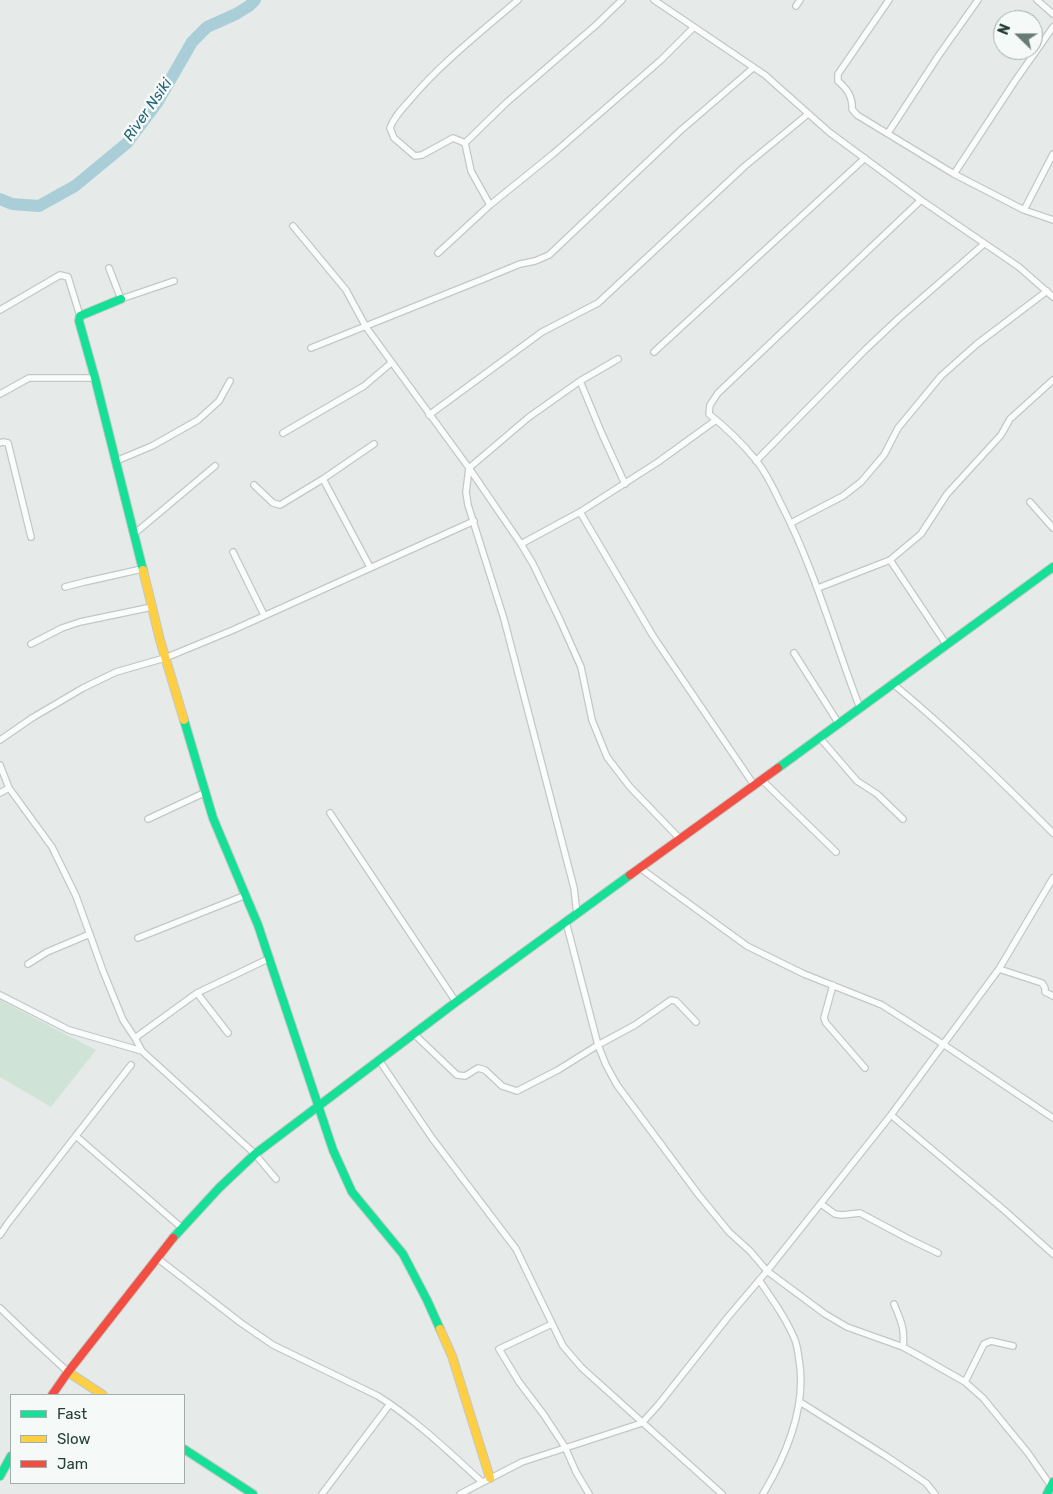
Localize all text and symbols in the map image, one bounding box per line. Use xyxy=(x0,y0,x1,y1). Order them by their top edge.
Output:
north arrow xyxy=(993,10,1043,60)
text: N xyxy=(995,22,1014,37)
water label: River Nsiki xyxy=(120,75,176,145)
legend xyxy=(10,1394,185,1484)
text: Fast xyxy=(57,1405,87,1423)
text: Slow xyxy=(57,1430,90,1448)
text: Jam xyxy=(57,1455,88,1473)

